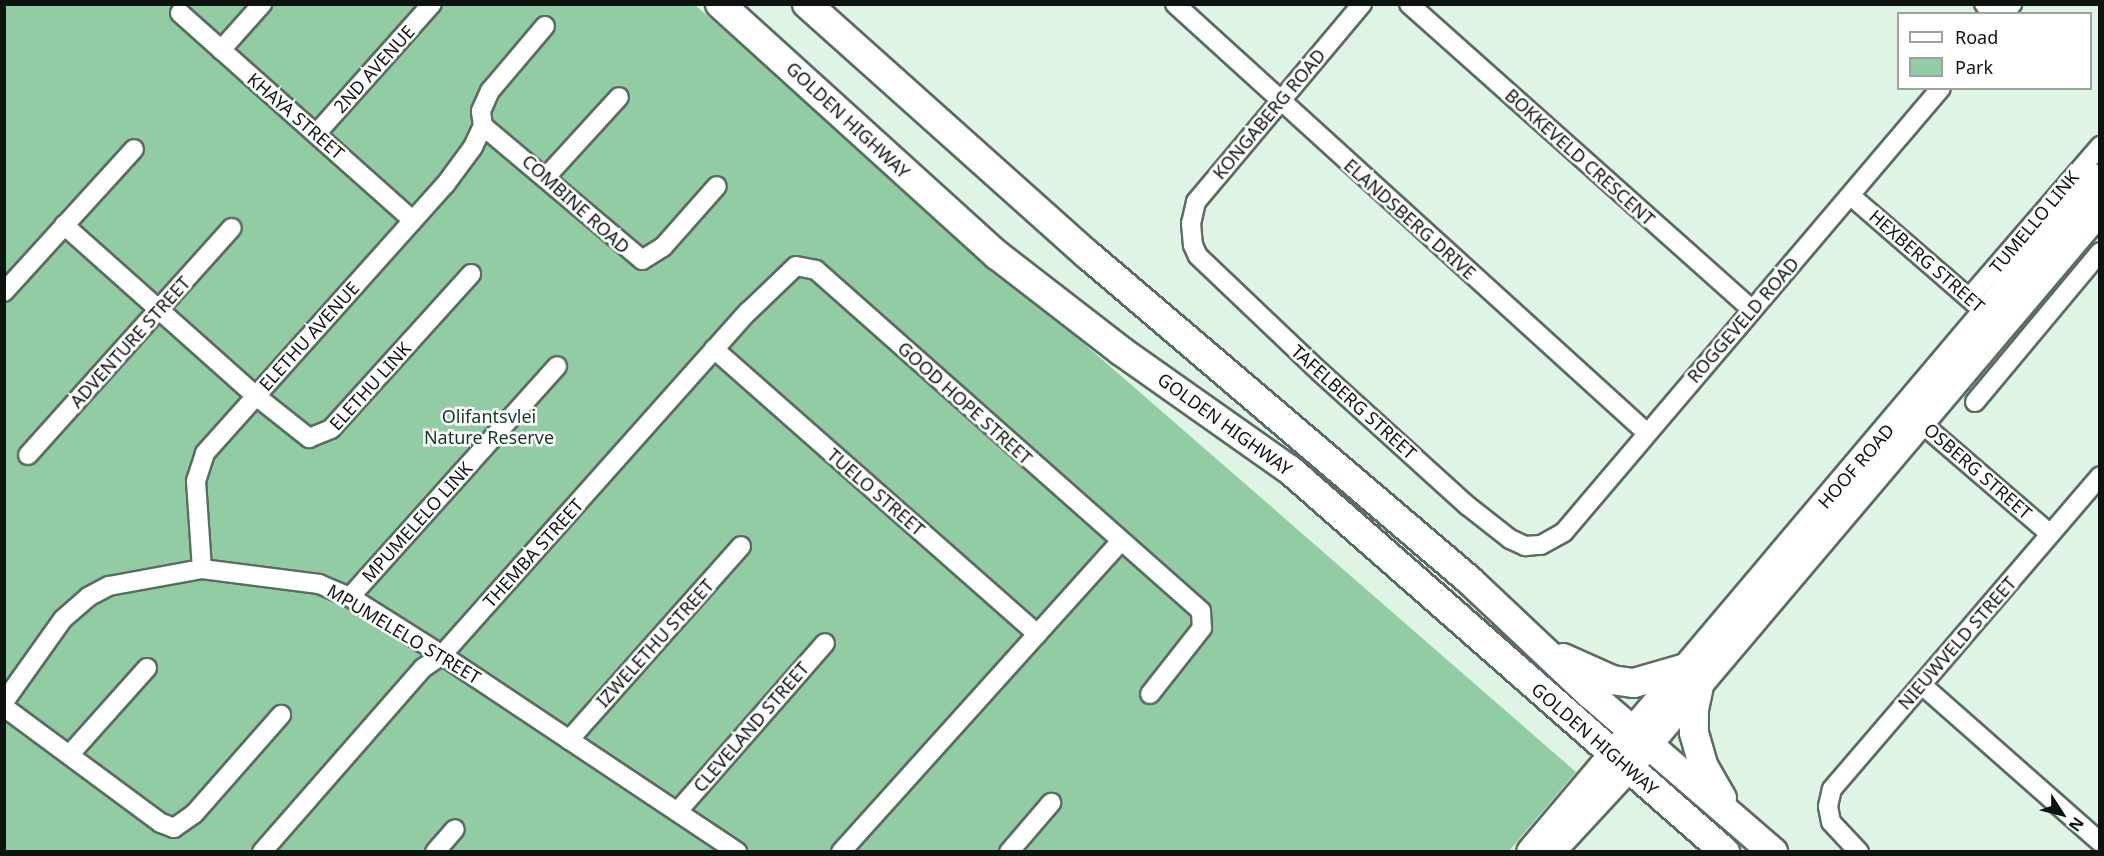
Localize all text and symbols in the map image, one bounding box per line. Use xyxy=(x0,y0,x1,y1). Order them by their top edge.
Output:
legend xyxy=(1897,12,2092,90)
street label: 2ND AVENUE xyxy=(329,21,419,117)
text: Road xyxy=(1955,25,1998,49)
street label: KONGABERG ROAD xyxy=(1208,44,1330,184)
text: Park xyxy=(1955,55,1993,79)
street label: GOLDEN HIGHWAY xyxy=(782,57,914,183)
street label: KHAYA STREET xyxy=(243,68,349,164)
street label: BOKKEVELD CRESCENT xyxy=(1501,84,1659,230)
street label: COMBINE ROAD xyxy=(518,150,634,258)
street label: ELANDSBERG DRIVE xyxy=(1340,154,1480,284)
street label: TUMELLO LINK xyxy=(1985,166,2083,278)
street label: HEXBERG STREET xyxy=(1865,205,1989,317)
street label: ROGGEVELD ROAD xyxy=(1683,253,1803,387)
street label: ADVENTURE STREET xyxy=(65,272,195,412)
street label: ELETHU AVENUE xyxy=(254,277,364,395)
street label: GOOD HOPE STREET xyxy=(893,337,1037,469)
street label: ELETHU LINK xyxy=(325,338,415,434)
street label: TAFELBERG STREET xyxy=(1287,340,1421,464)
street label: GOLDEN HIGHWAY xyxy=(1154,368,1296,480)
park label: Olifantsvlei Nature Reserve xyxy=(424,406,554,448)
street label: OSBERG STREET xyxy=(1920,418,2036,524)
street label: HOOF ROAD xyxy=(1813,419,1899,513)
street label: TUELO STREET xyxy=(823,444,929,540)
street label: MPUMELELO LINK xyxy=(357,457,477,587)
street label: THEMBA STREET xyxy=(479,494,587,612)
street label: NIEUWVELD STREET xyxy=(1893,572,2021,714)
street label: IZWELETHU STREET xyxy=(592,575,718,711)
street label: MPUMELELO STREET xyxy=(323,580,485,688)
street label: CLEVELAND STREET xyxy=(689,658,813,796)
street label: GOLDEN HIGHWAY xyxy=(1527,678,1663,800)
north arrow xyxy=(2032,784,2092,844)
text: N xyxy=(2064,813,2089,836)

